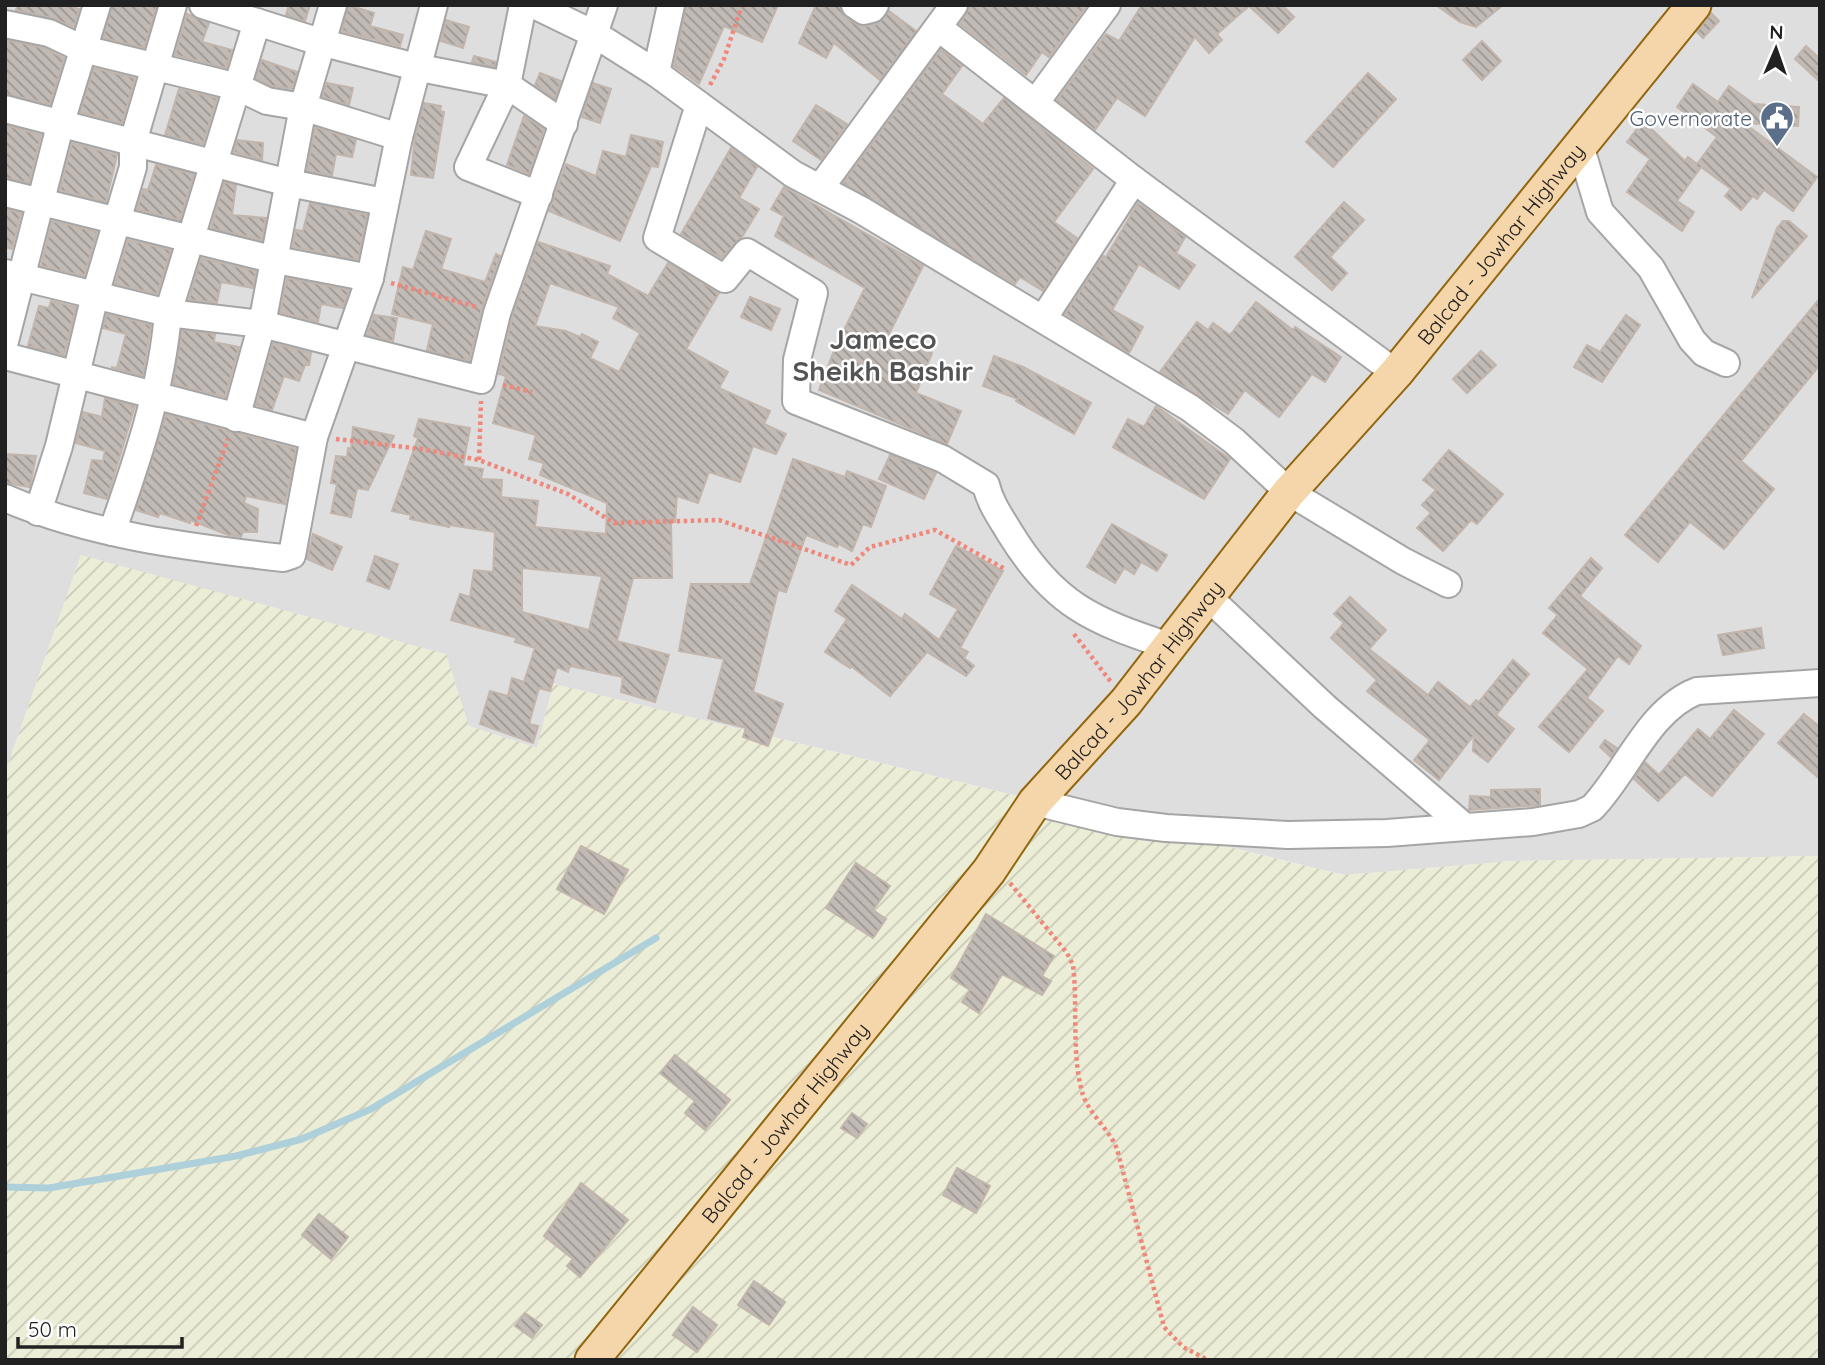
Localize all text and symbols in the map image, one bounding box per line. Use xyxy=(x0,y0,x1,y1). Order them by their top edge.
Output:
north arrow xyxy=(1741,14,1811,84)
text: N xyxy=(1769,20,1784,44)
public building icon: Governorate xyxy=(1758,99,1796,148)
place label: Governorate xyxy=(1630,105,1752,131)
street label: Balcad - Jowhar Highway xyxy=(1411,138,1590,350)
district label: Jameco Sheikh Bashir xyxy=(793,321,973,388)
street label: Balcad - Jowhar Highway xyxy=(1049,575,1229,785)
street label: Balcad - Jowhar Highway xyxy=(696,1017,874,1228)
scale bar xyxy=(18,1306,182,1350)
text: 50 m xyxy=(28,1316,77,1342)

